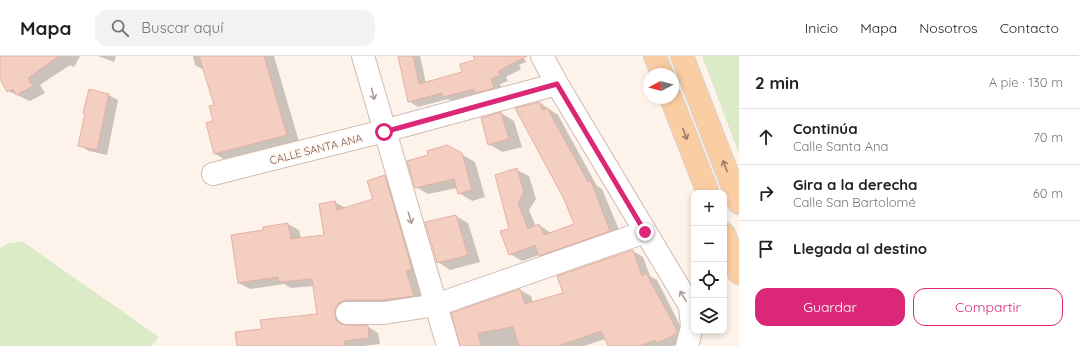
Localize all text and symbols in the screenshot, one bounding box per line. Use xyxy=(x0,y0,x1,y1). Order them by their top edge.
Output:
search box xyxy=(95,10,375,46)
text: Mapa xyxy=(20,16,71,40)
icon: search xyxy=(109,17,131,39)
text: Buscar aquí xyxy=(141,18,223,37)
text: Inicio xyxy=(805,19,838,37)
text: Mapa xyxy=(860,19,897,37)
text: Nosotros xyxy=(919,19,978,37)
text: Contacto xyxy=(1000,19,1059,37)
north arrow xyxy=(643,68,679,104)
text: 2 min xyxy=(755,72,799,93)
text: A pie · 130 m xyxy=(989,74,1063,90)
one-way arrow xyxy=(370,87,378,100)
text: Continúa xyxy=(793,119,858,138)
route start xyxy=(375,123,393,141)
icon: ahead xyxy=(755,126,777,148)
one-way arrow xyxy=(682,128,690,140)
text: 70 m xyxy=(1033,129,1063,145)
street label: CALLE SANTA ANA xyxy=(268,131,364,167)
text: Calle Santa Ana xyxy=(793,138,888,154)
one-way arrow xyxy=(720,161,728,173)
text: Gira a la derecha xyxy=(793,175,918,194)
icon: right xyxy=(755,182,777,204)
text: 60 m xyxy=(1033,185,1063,201)
map controls xyxy=(691,190,727,334)
button: + xyxy=(691,190,727,226)
text: Calle San Bartolomé xyxy=(793,194,916,210)
one-way arrow xyxy=(407,212,414,225)
route end xyxy=(636,223,654,241)
button: − xyxy=(691,226,727,262)
icon: arrive xyxy=(755,238,777,260)
text: Llegada al destino xyxy=(793,239,927,258)
button: locate xyxy=(691,262,727,298)
button: Guardar xyxy=(755,288,905,326)
button: Compartir xyxy=(913,288,1063,326)
one-way arrow xyxy=(679,290,687,302)
button: layers xyxy=(691,298,727,334)

